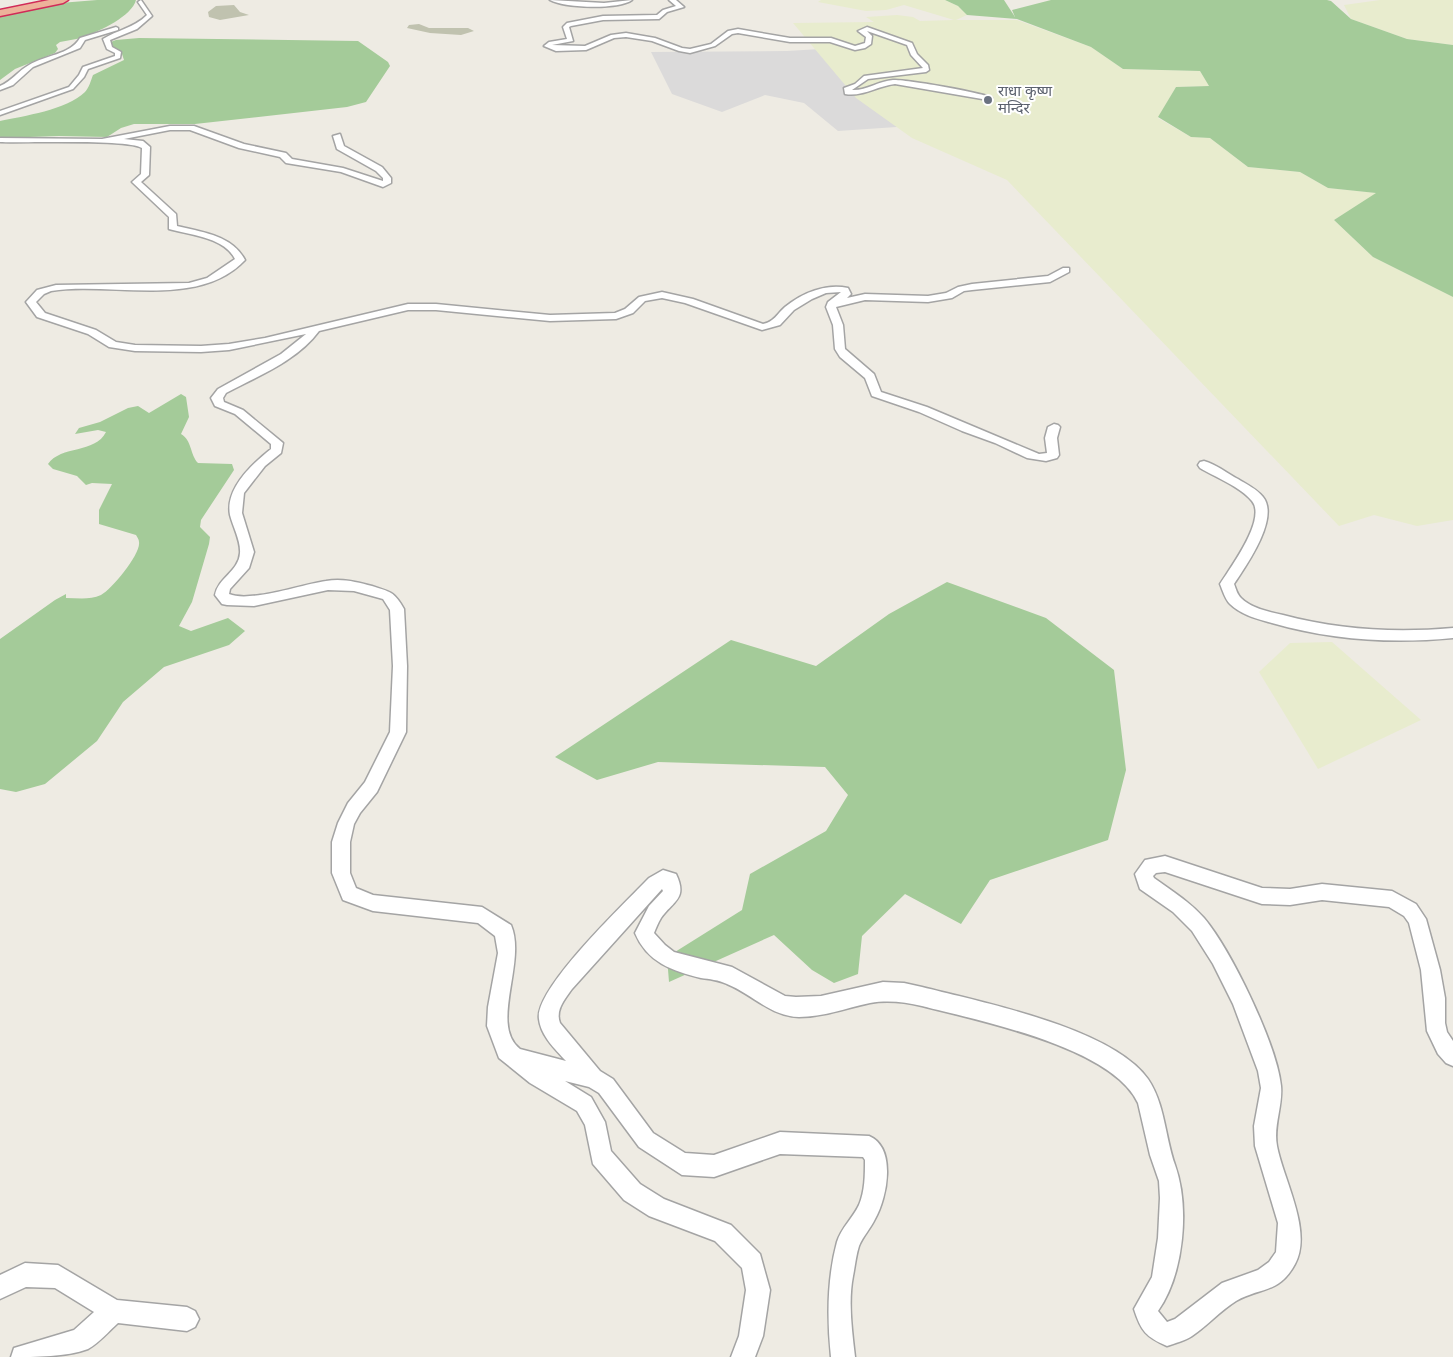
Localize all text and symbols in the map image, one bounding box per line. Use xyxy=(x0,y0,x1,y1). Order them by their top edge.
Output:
place label: राधा कृष्ण मन्दिर xyxy=(998,81,1053,118)
marker: राधा कृष्ण मन्दिर xyxy=(982,94,994,106)

